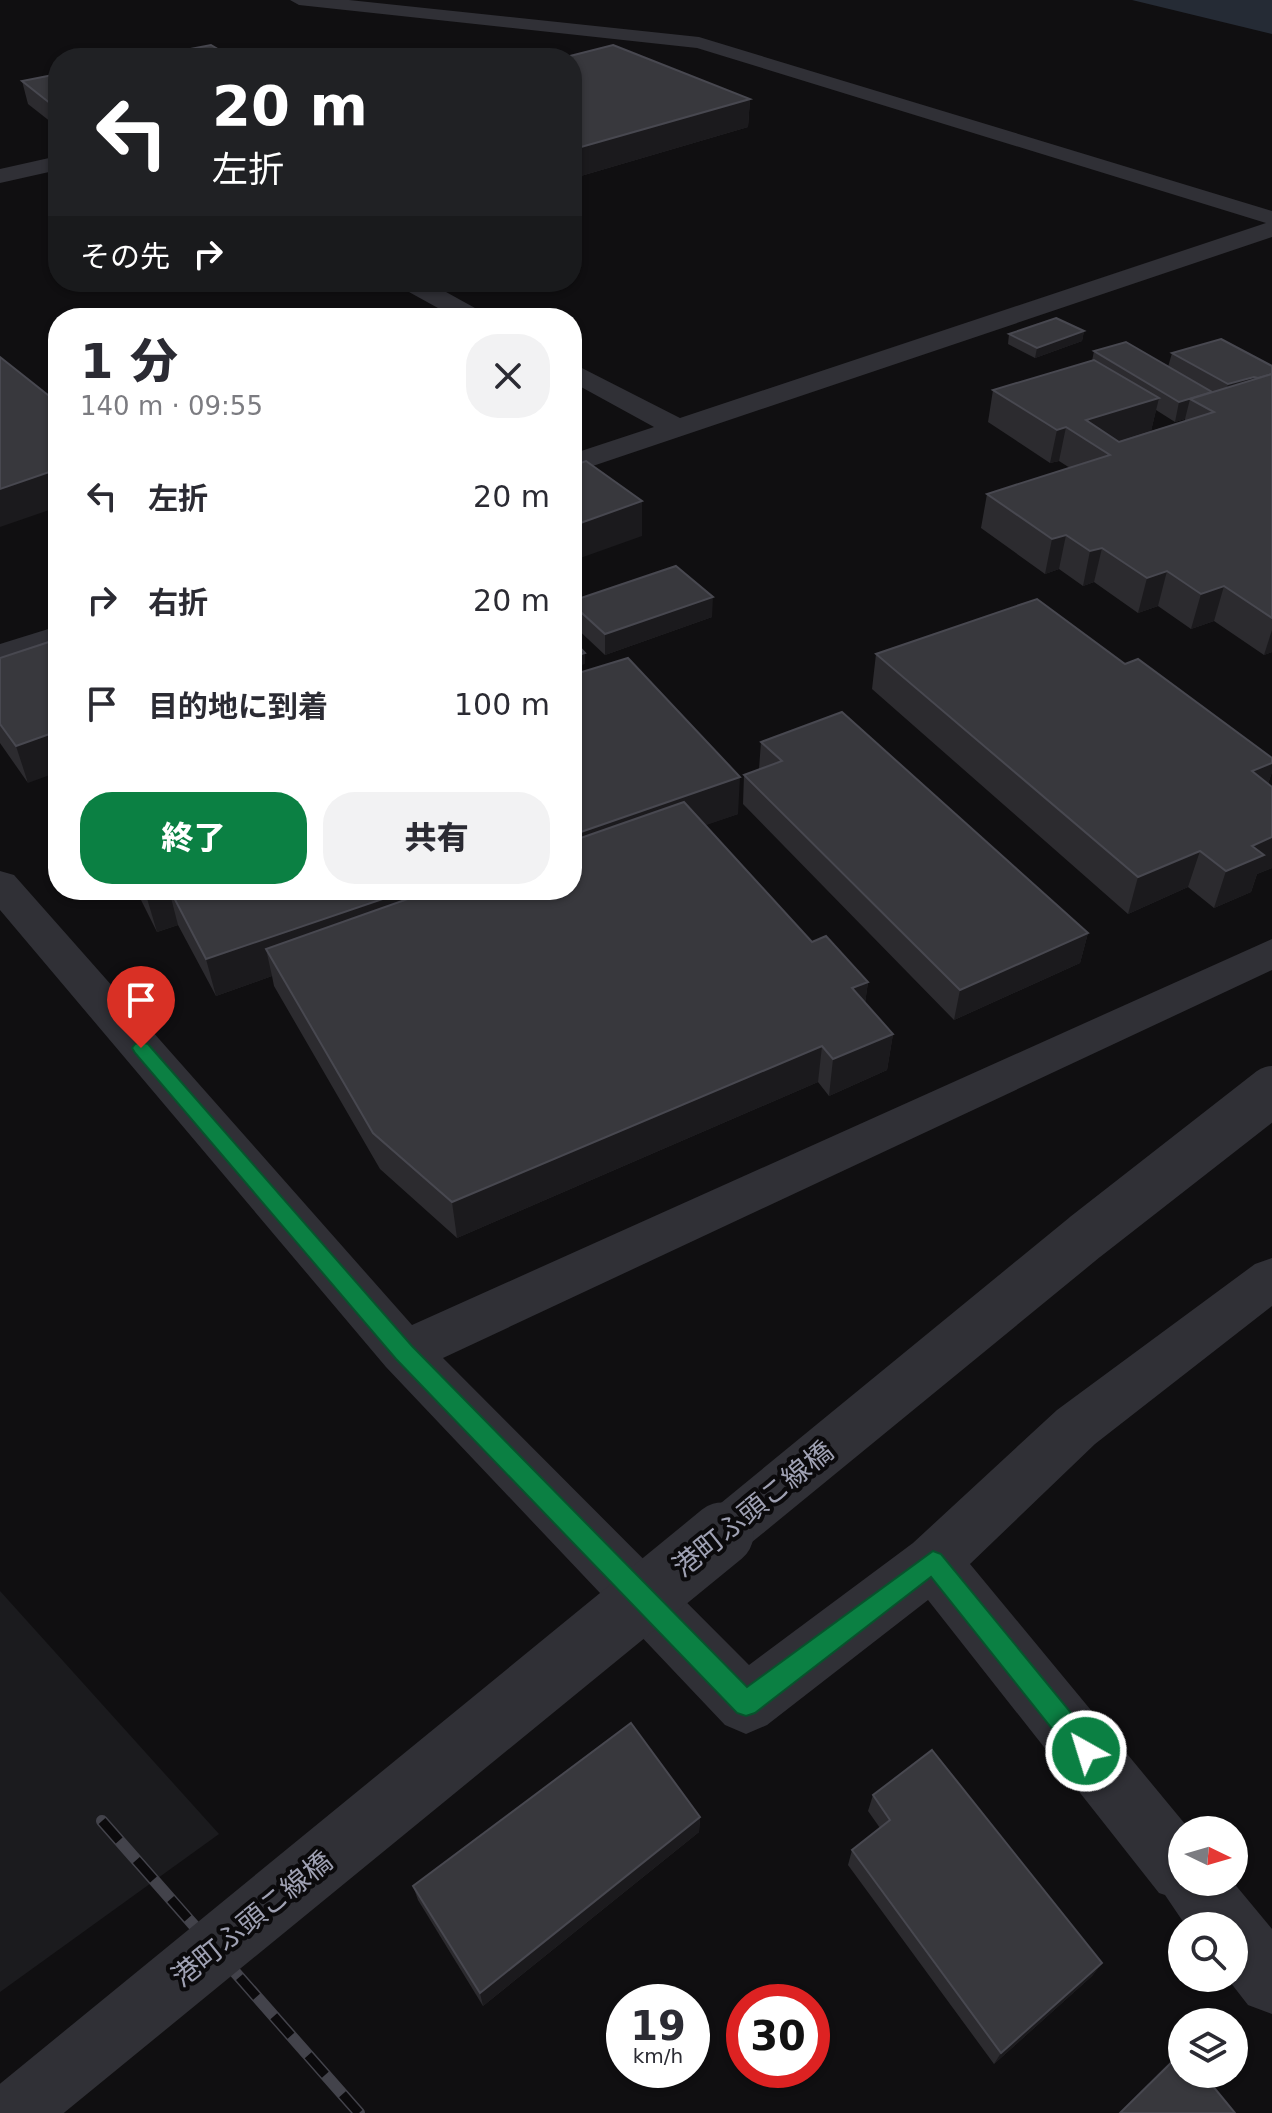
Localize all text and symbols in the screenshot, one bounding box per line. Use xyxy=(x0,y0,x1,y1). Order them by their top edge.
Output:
text: 20 m xyxy=(212,73,368,138)
icon: left xyxy=(80,80,184,184)
text: 左折 xyxy=(212,149,284,190)
icon: right xyxy=(186,232,230,276)
text: その先 xyxy=(80,239,170,274)
text: 1 分 xyxy=(80,333,178,389)
button: close xyxy=(466,334,550,418)
text: 140 m · 09:55 xyxy=(80,391,263,421)
icon: left xyxy=(80,474,124,518)
text: 20 m xyxy=(473,479,550,514)
text: 左折 xyxy=(148,481,208,516)
icon: right xyxy=(80,578,124,622)
text: 20 m xyxy=(473,583,550,618)
text: 右折 xyxy=(148,585,208,620)
icon: arrive xyxy=(80,682,124,726)
text: 100 m xyxy=(454,687,550,722)
text: 目的地に到着 xyxy=(148,689,328,724)
button: 終了 xyxy=(80,792,307,884)
button: 共有 xyxy=(323,792,550,884)
pin xyxy=(107,966,175,1048)
icon: arrive xyxy=(119,978,163,1022)
street label: 港町ふ頭こ線橋 xyxy=(666,1434,840,1584)
position arrow xyxy=(1044,1709,1128,1793)
north arrow xyxy=(1168,1816,1248,1896)
map controls xyxy=(1168,1816,1248,2088)
street label: 港町ふ頭こ線橋 xyxy=(165,1844,339,1994)
button: search xyxy=(1168,1912,1248,1992)
speed limit sign: 30 xyxy=(726,1984,830,2088)
text: 19 xyxy=(630,2003,686,2049)
button: layers xyxy=(1168,2008,1248,2088)
text: km/h xyxy=(633,2044,683,2068)

